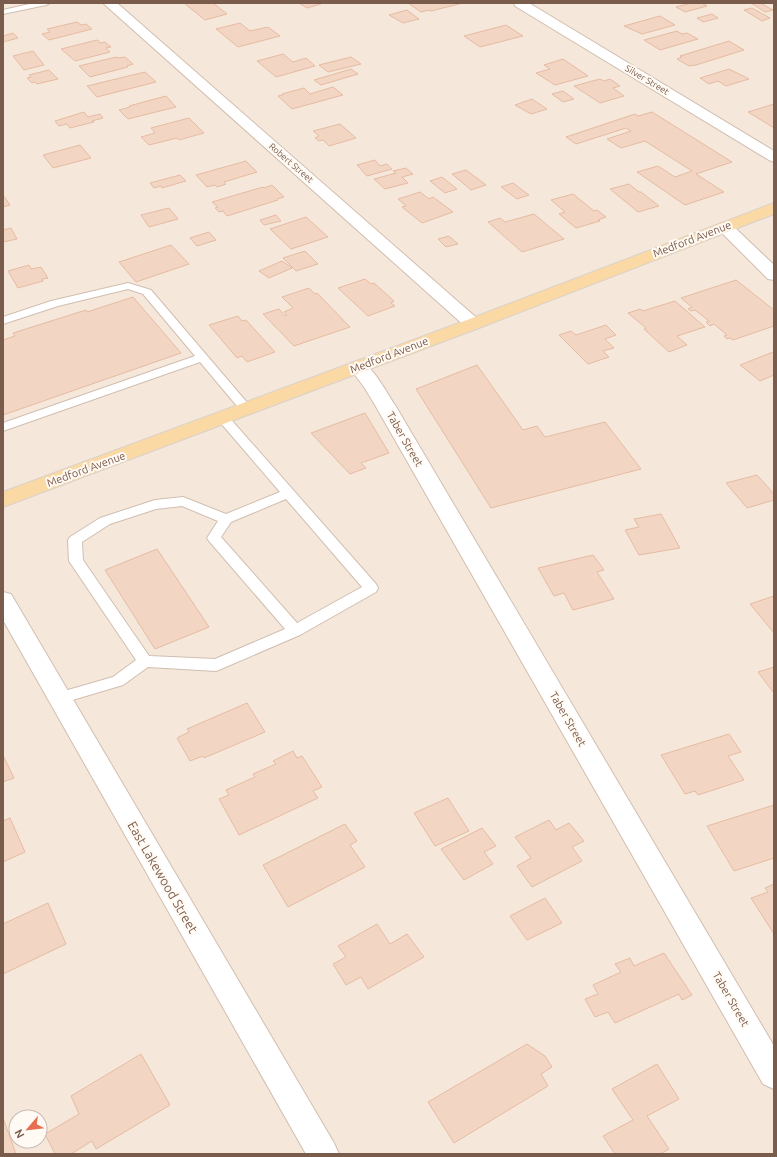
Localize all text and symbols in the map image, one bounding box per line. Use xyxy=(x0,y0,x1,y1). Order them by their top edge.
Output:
street label: Silver Street xyxy=(623,63,671,97)
street label: Robert Street xyxy=(267,141,315,185)
street label: Medford Avenue xyxy=(651,219,733,259)
street label: Medford Avenue xyxy=(348,335,430,375)
street label: Taber Street xyxy=(384,409,426,469)
street label: Medford Avenue xyxy=(45,449,127,489)
street label: Taber Street xyxy=(547,689,589,749)
street label: East Lakewood Street xyxy=(125,819,201,935)
street label: Taber Street xyxy=(710,969,752,1029)
north arrow xyxy=(8,1109,48,1149)
text: N xyxy=(12,1127,26,1140)

